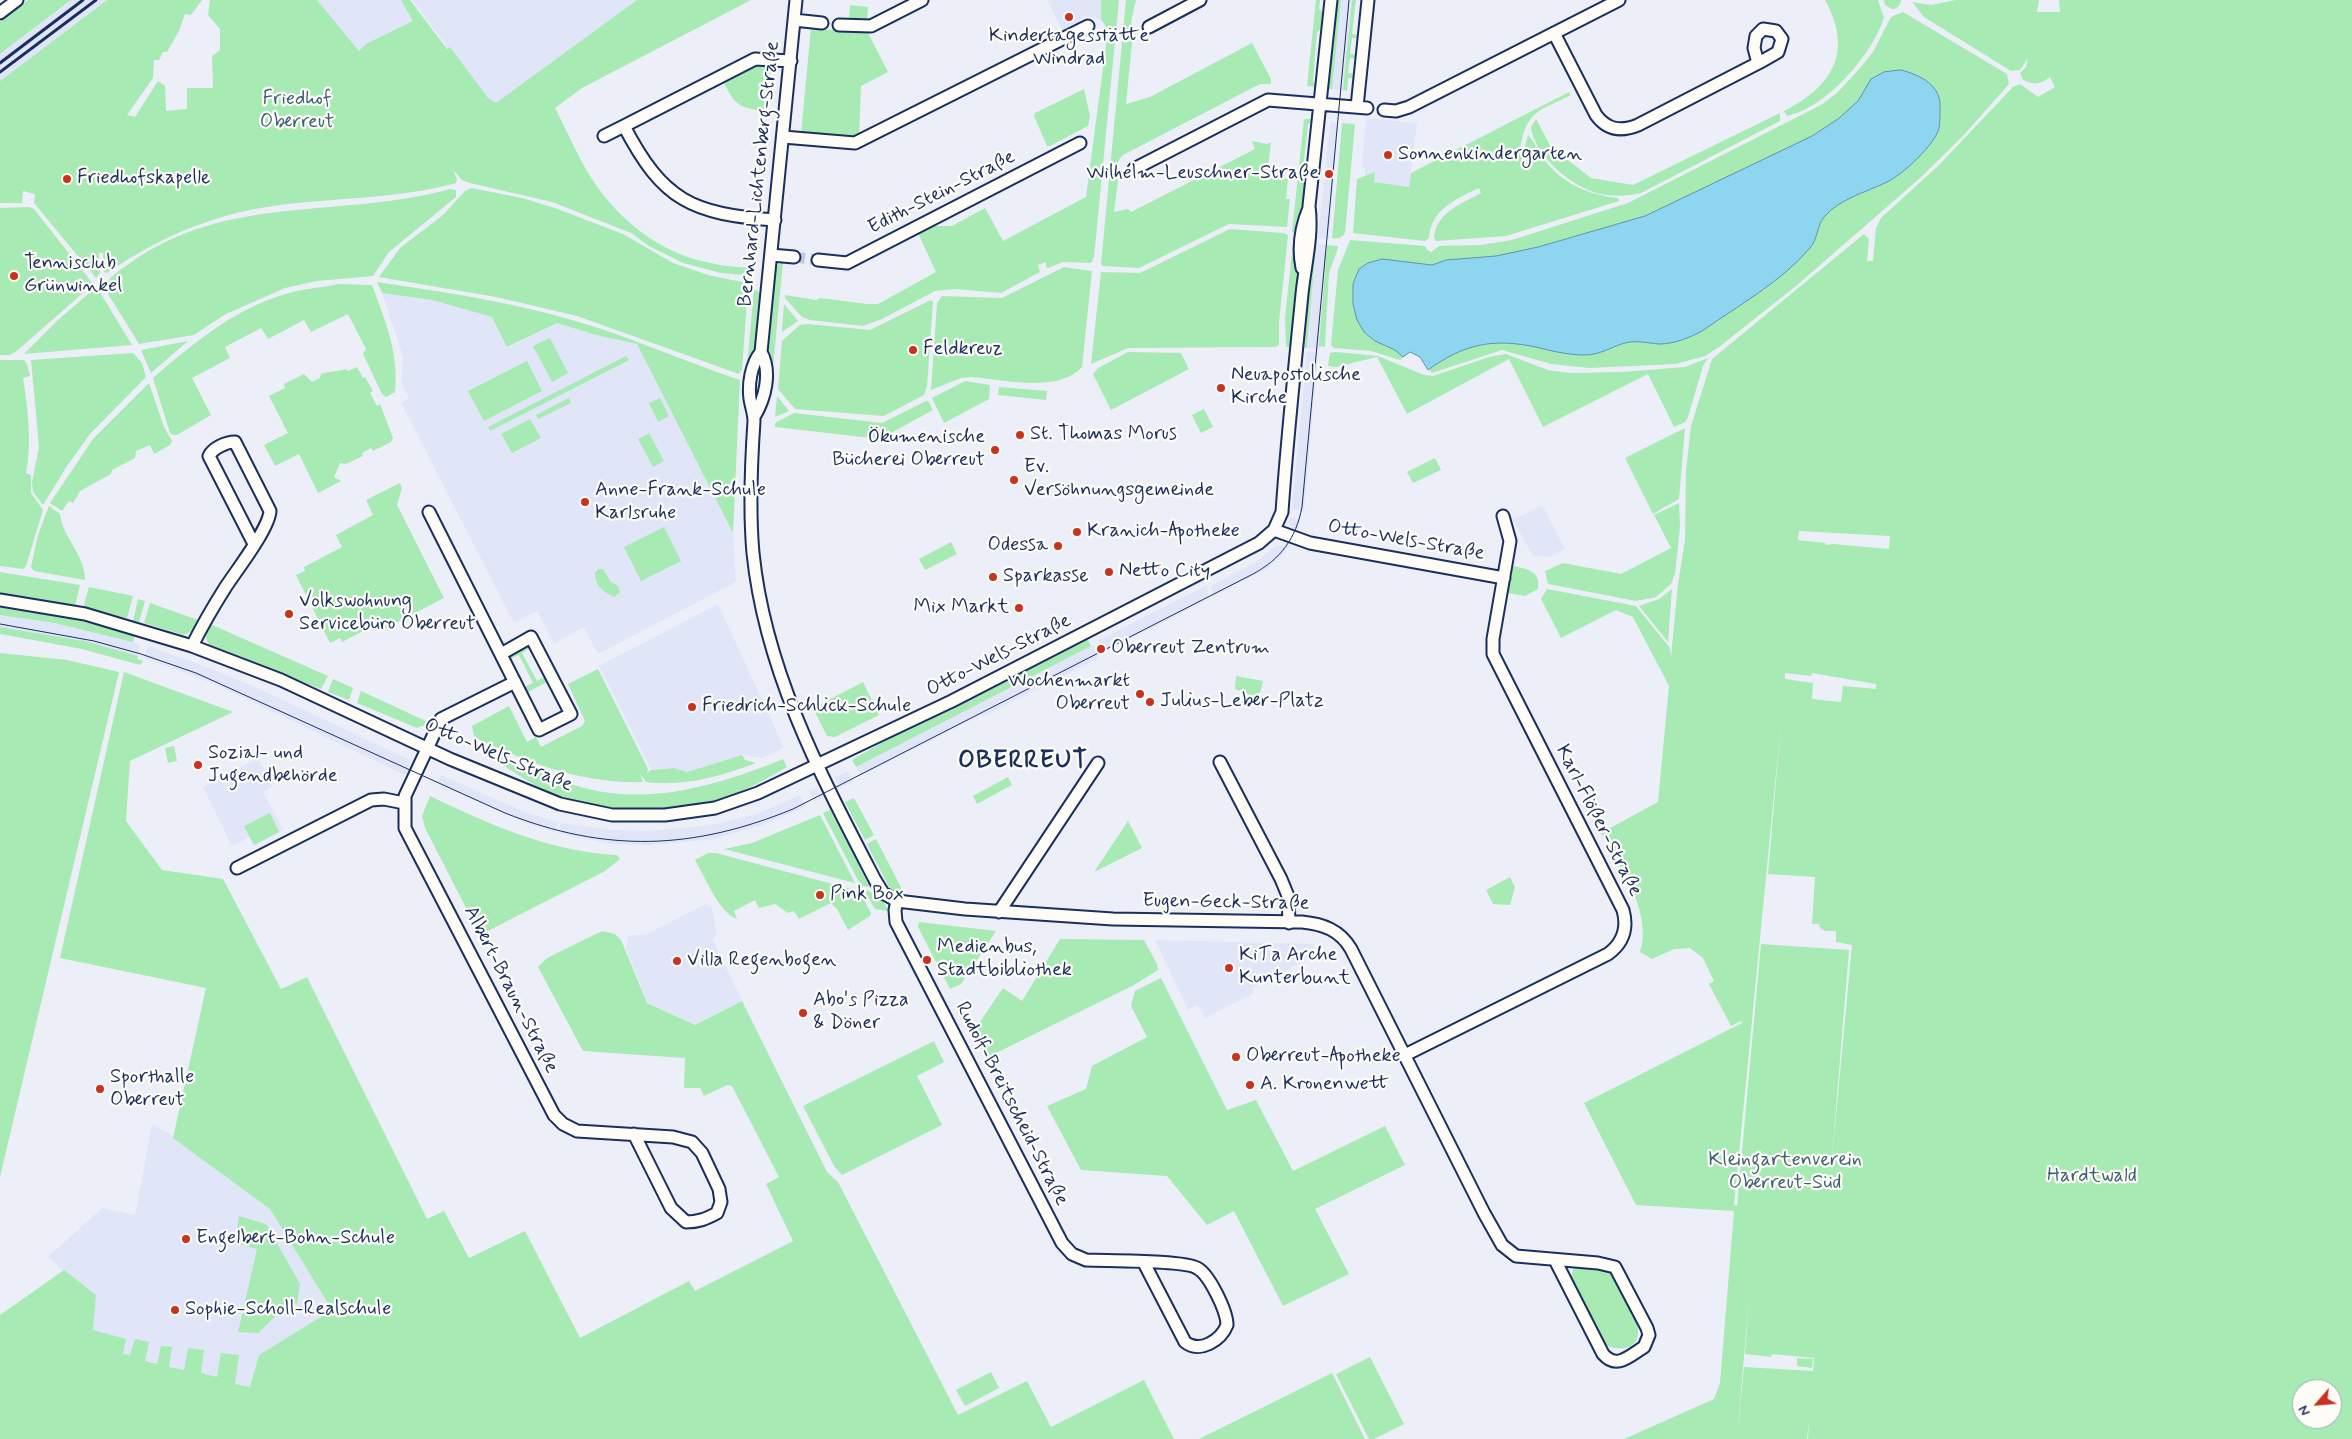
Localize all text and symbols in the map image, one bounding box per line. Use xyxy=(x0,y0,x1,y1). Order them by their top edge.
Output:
marker: Kindertagesstätte Windrad xyxy=(1063,11,1075,23)
place label: Kindertagesstätte Windrad xyxy=(989,25,1149,72)
street label: Bernhard-Lichtenberg-Straße xyxy=(734,40,786,308)
park label: Friedhof Oberreut xyxy=(260,88,334,135)
place label: Sonnenkindergarten xyxy=(1398,143,1582,167)
street label: Edith-Stein-Straße xyxy=(865,146,1019,240)
marker: Sonnenkindergarten xyxy=(1382,149,1394,161)
place label: Wilhelm-Leuschner-Straße xyxy=(1086,162,1319,186)
place label: Friedhofskapelle xyxy=(77,167,211,191)
marker: Wilhelm-Leuschner-Straße xyxy=(1323,168,1335,180)
marker: Friedhofskapelle xyxy=(61,173,73,185)
place label: Tennisclub Grünwinkel xyxy=(24,252,122,299)
marker: Tennisclub Grünwinkel xyxy=(8,270,20,282)
place label: Feldkreuz xyxy=(923,338,1003,362)
marker: Feldkreuz xyxy=(907,344,919,356)
place label: Neuapostolische Kirche xyxy=(1231,364,1361,411)
marker: Neuapostolische Kirche xyxy=(1215,382,1227,394)
place label: St. Thomas Morus xyxy=(1030,423,1177,447)
place label: Ökumenische Bücherei Oberreut xyxy=(832,426,985,473)
marker: St. Thomas Morus xyxy=(1014,429,1026,441)
marker: Ökumenische Bücherei Oberreut xyxy=(989,444,1001,456)
place label: Ev. Versöhnungsgemeinde xyxy=(1024,456,1214,503)
marker: Ev. Versöhnungsgemeinde xyxy=(1008,474,1020,486)
place label: Anne-Frank-Schule Karlsruhe xyxy=(595,479,766,526)
marker: Anne-Frank-Schule Karlsruhe xyxy=(579,496,591,508)
street label: Otto-Wels-Straße xyxy=(1326,515,1486,567)
place label: Kranich-Apotheke xyxy=(1087,520,1240,544)
marker: Kranich-Apotheke xyxy=(1071,526,1083,538)
place label: Odessa xyxy=(988,534,1048,558)
marker: Odessa xyxy=(1052,540,1064,552)
place label: Netto City xyxy=(1119,560,1210,584)
place label: Sparkasse xyxy=(1003,565,1089,589)
marker: Netto City xyxy=(1103,566,1115,578)
marker: Sparkasse xyxy=(987,571,999,583)
place label: Volkswohnung Servicebüro Oberreut xyxy=(299,590,475,637)
place label: Mix Markt xyxy=(914,596,1009,620)
marker: Mix Markt xyxy=(1013,602,1025,614)
marker: Volkswohnung Servicebüro Oberreut xyxy=(283,608,295,620)
street label: Otto-Wels-Straße xyxy=(923,609,1075,703)
place label: Oberreut Zentrum xyxy=(1111,637,1270,661)
marker: Oberreut Zentrum xyxy=(1095,643,1107,655)
place label: Wochenmarkt Oberreut xyxy=(1008,670,1130,717)
marker: Wochenmarkt Oberreut xyxy=(1134,688,1146,700)
place label: Julius-Leber-Platz xyxy=(1160,690,1324,714)
place label: Friedrich-Schlick-Schule xyxy=(702,695,911,719)
marker: Julius-Leber-Platz xyxy=(1144,696,1156,708)
marker: Friedrich-Schlick-Schule xyxy=(686,701,698,713)
street label: Otto-Wels-Straße xyxy=(420,714,576,798)
street label: Karl-Flößer-Straße xyxy=(1549,741,1647,901)
place label: Sozial- und Jugendbehörde xyxy=(208,742,338,789)
district label: OBERREUT xyxy=(955,747,1091,777)
marker: Sozial- und Jugendbehörde xyxy=(192,759,204,771)
place label: Pink Box xyxy=(830,883,904,907)
marker: Pink Box xyxy=(814,889,826,901)
street label: Eugen-Geck-Straße xyxy=(1142,890,1310,916)
street label: Albert-Braun-Straße xyxy=(457,902,563,1078)
place label: Medienbus, Stadtbibliothek xyxy=(937,936,1072,983)
place label: KiTa Arche Kunterbunt xyxy=(1239,944,1351,991)
place label: Villa Regenbogen xyxy=(687,949,837,973)
marker: Medienbus, Stadtbibliothek xyxy=(921,954,933,966)
marker: Villa Regenbogen xyxy=(671,955,683,967)
marker: KiTa Arche Kunterbunt xyxy=(1223,962,1235,974)
place label: Abo's Pizza & Döner xyxy=(813,989,909,1036)
street label: Rudolf-Breitscheid-Straße xyxy=(949,998,1073,1210)
marker: Abo's Pizza & Döner xyxy=(797,1007,809,1019)
place label: Oberreut-Apotheke xyxy=(1246,1045,1401,1069)
marker: Oberreut-Apotheke xyxy=(1230,1051,1242,1063)
place label: Sporthalle Oberreut xyxy=(110,1066,194,1113)
place label: A. Kronenwett xyxy=(1260,1073,1389,1097)
marker: A. Kronenwett xyxy=(1244,1079,1256,1091)
marker: Sporthalle Oberreut xyxy=(94,1083,106,1095)
park label: Kleingartenverein Oberreut-Süd xyxy=(1708,1149,1862,1196)
park label: Hardtwald xyxy=(2047,1165,2137,1189)
place label: Engelbert-Bohn-Schule xyxy=(196,1227,395,1251)
marker: Engelbert-Bohn-Schule xyxy=(180,1233,192,1245)
place label: Sophie-Scholl-Realschule xyxy=(185,1298,391,1322)
marker: Sophie-Scholl-Realschule xyxy=(169,1304,181,1316)
north arrow xyxy=(2292,1379,2342,1429)
text: N xyxy=(2294,1402,2315,1419)

